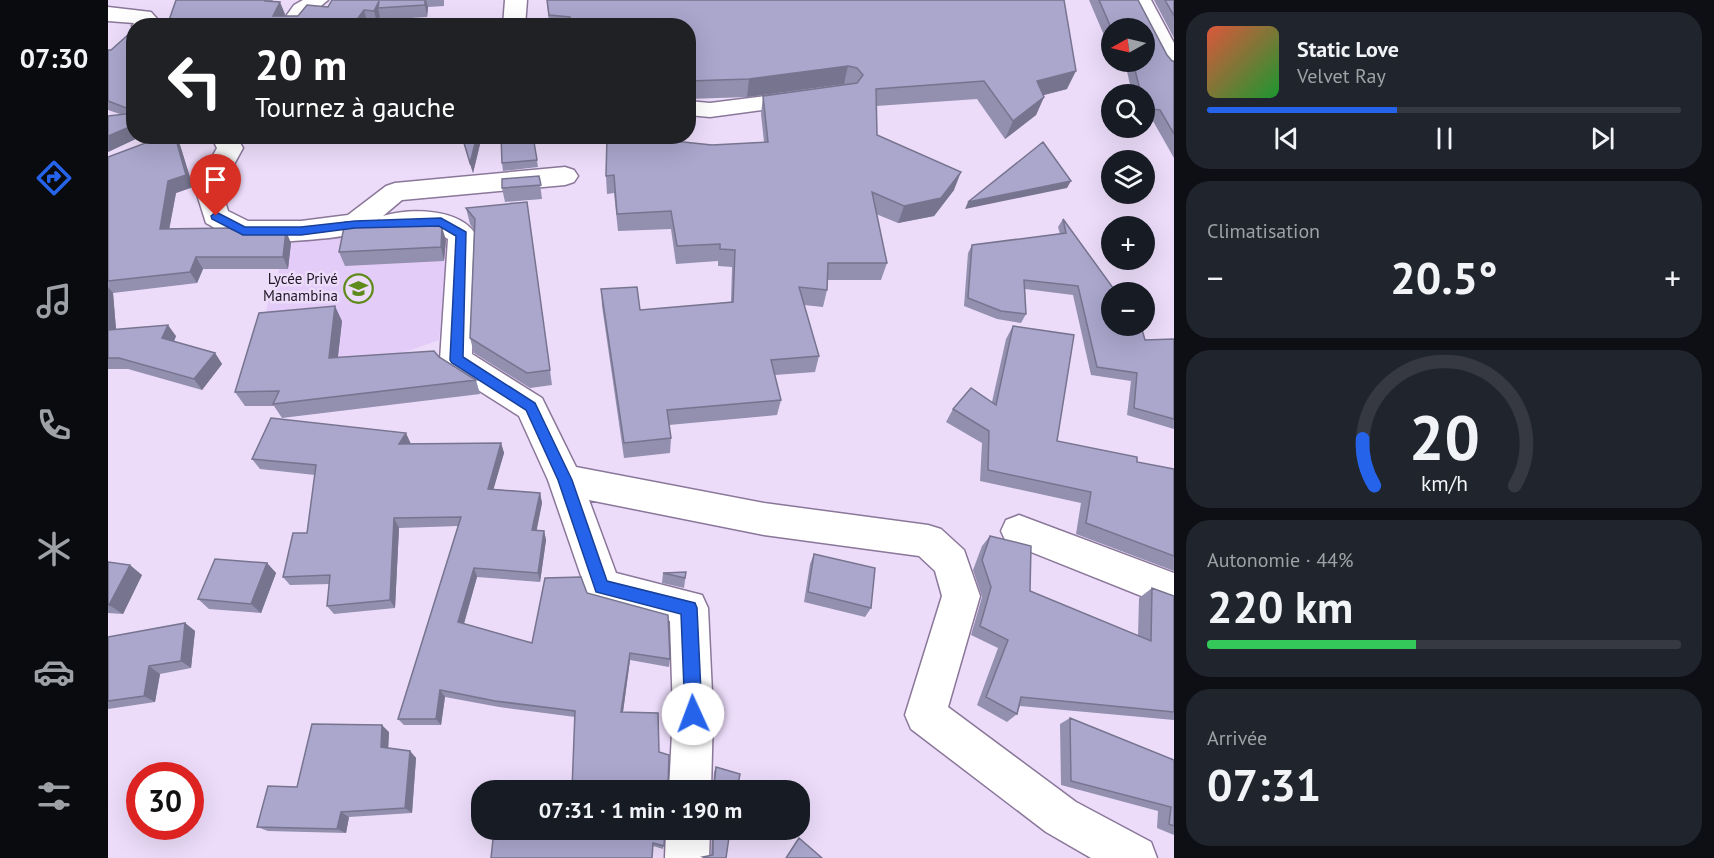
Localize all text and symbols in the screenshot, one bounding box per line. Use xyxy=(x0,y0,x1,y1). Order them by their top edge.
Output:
north arrow xyxy=(1101,18,1155,72)
map controls xyxy=(1101,18,1155,336)
text: Static Love xyxy=(1297,35,1399,63)
text: 20 m xyxy=(255,37,347,92)
text: 07:30 xyxy=(20,41,88,75)
icon: left xyxy=(156,42,234,120)
text: Velvet Ray xyxy=(1297,63,1386,89)
button: search xyxy=(1101,84,1155,138)
text: Tournez à gauche xyxy=(255,90,455,124)
icon: previous xyxy=(1270,122,1303,155)
icon: pause xyxy=(1428,122,1461,155)
icon: next xyxy=(1586,122,1619,155)
button: layers xyxy=(1101,150,1155,204)
pin xyxy=(190,154,241,216)
icon: directions xyxy=(33,157,75,199)
icon: arrive xyxy=(199,163,232,196)
button: + xyxy=(1101,216,1155,270)
text: Climatisation xyxy=(1207,218,1320,244)
text: 20.5° xyxy=(1390,248,1498,306)
text: − xyxy=(1207,256,1224,299)
text: + xyxy=(1664,256,1681,299)
place label: Lycée Privé Manambina xyxy=(263,269,338,305)
school or university icon: Lycée Privé Manambina xyxy=(343,272,375,304)
icon: music xyxy=(33,280,75,322)
button: − xyxy=(1101,282,1155,336)
text: 20 xyxy=(1409,396,1479,477)
icon: phone xyxy=(33,404,75,446)
text: km/h xyxy=(1420,469,1467,497)
icon: climate xyxy=(33,528,75,570)
text: Autonomie · 44% xyxy=(1207,547,1353,573)
text: 220 km xyxy=(1207,577,1353,635)
icon: car xyxy=(33,651,75,693)
position arrow xyxy=(661,682,725,746)
text: Arrivée xyxy=(1207,725,1267,751)
text: 07:31 xyxy=(1207,755,1321,813)
speed limit sign: 30 xyxy=(126,762,204,840)
icon: filters xyxy=(33,775,75,817)
text: 07:31 · 1 min · 190 m xyxy=(539,796,742,824)

